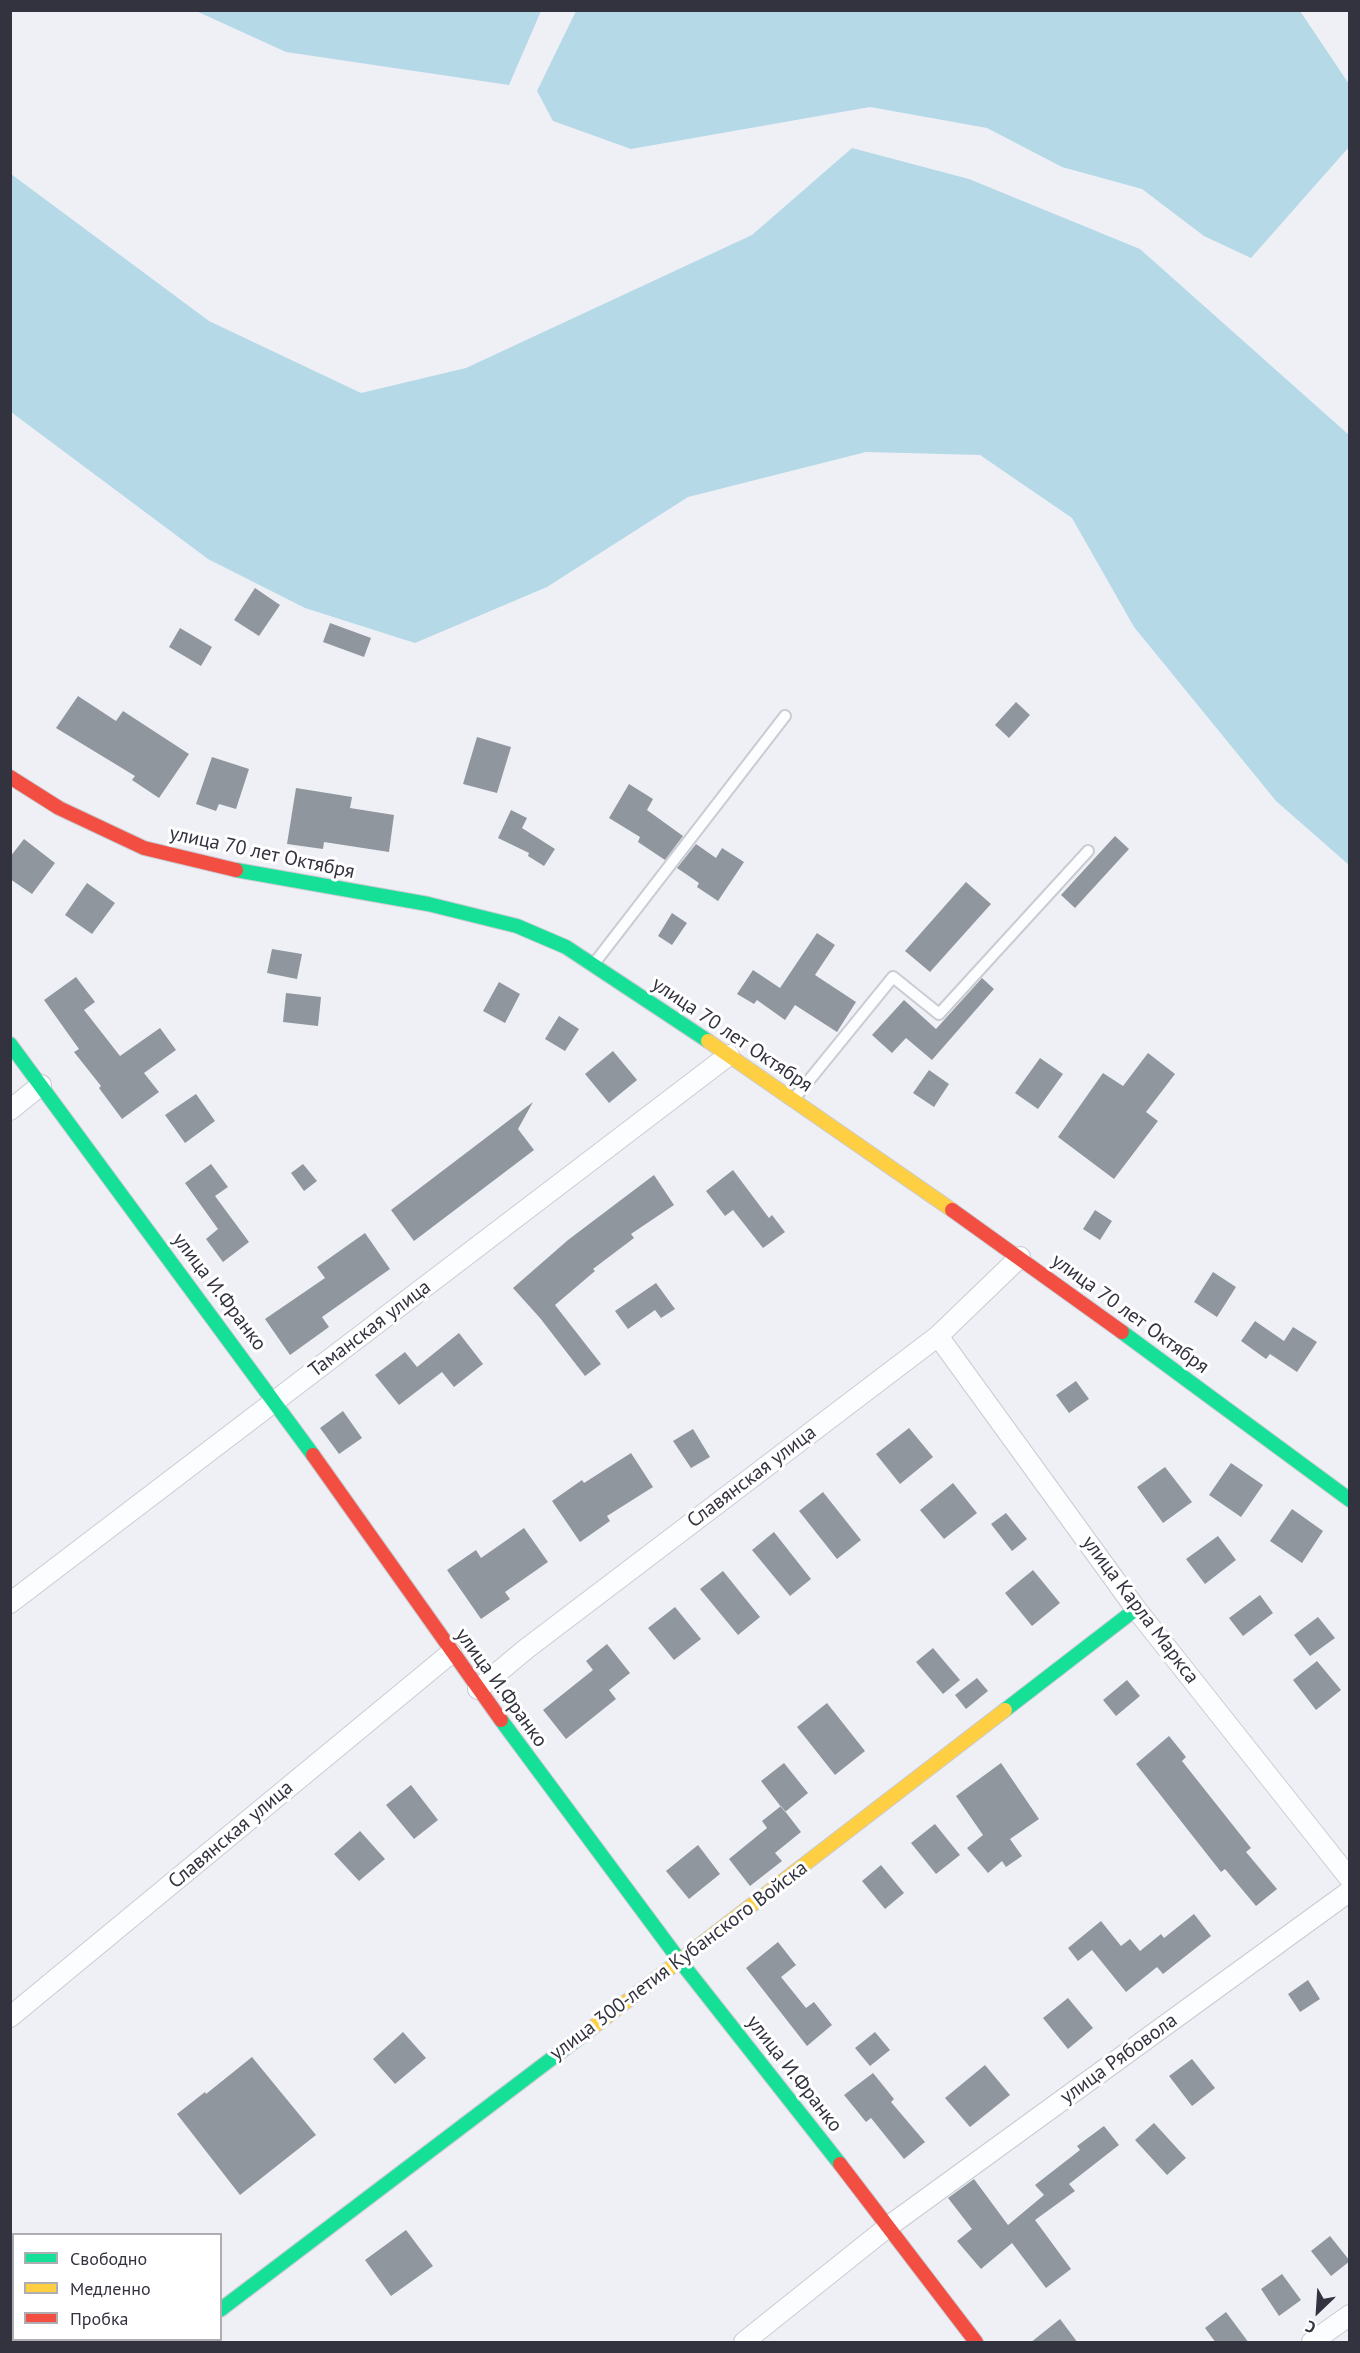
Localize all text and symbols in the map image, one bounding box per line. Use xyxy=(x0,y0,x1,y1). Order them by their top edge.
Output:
street label: улица 70 лет Октября xyxy=(167,822,357,884)
street label: улица 70 лет Октября xyxy=(647,972,817,1098)
street label: улица И.Франко xyxy=(167,1228,271,1356)
street label: улица 70 лет Октября xyxy=(1047,1249,1213,1379)
street label: Таманская улица xyxy=(304,1275,436,1383)
street label: Славянская улица xyxy=(683,1421,821,1533)
street label: улица Карла Маркса xyxy=(1076,1531,1204,1689)
street label: улица И.Франко xyxy=(450,1624,552,1752)
street label: Славянская улица xyxy=(164,1776,298,1894)
street label: улица 300-летия Кубанского Войска xyxy=(545,1856,813,2066)
street label: улица Рябовола xyxy=(1056,2009,1182,2109)
street label: улица И.Франко xyxy=(741,2011,847,2137)
legend xyxy=(12,2233,222,2341)
text: Свободно xyxy=(70,2247,147,2270)
text: Медленно xyxy=(70,2277,151,2300)
north arrow xyxy=(1288,2281,1348,2341)
text: Пробка xyxy=(70,2307,128,2330)
text: С xyxy=(1302,2316,1319,2338)

